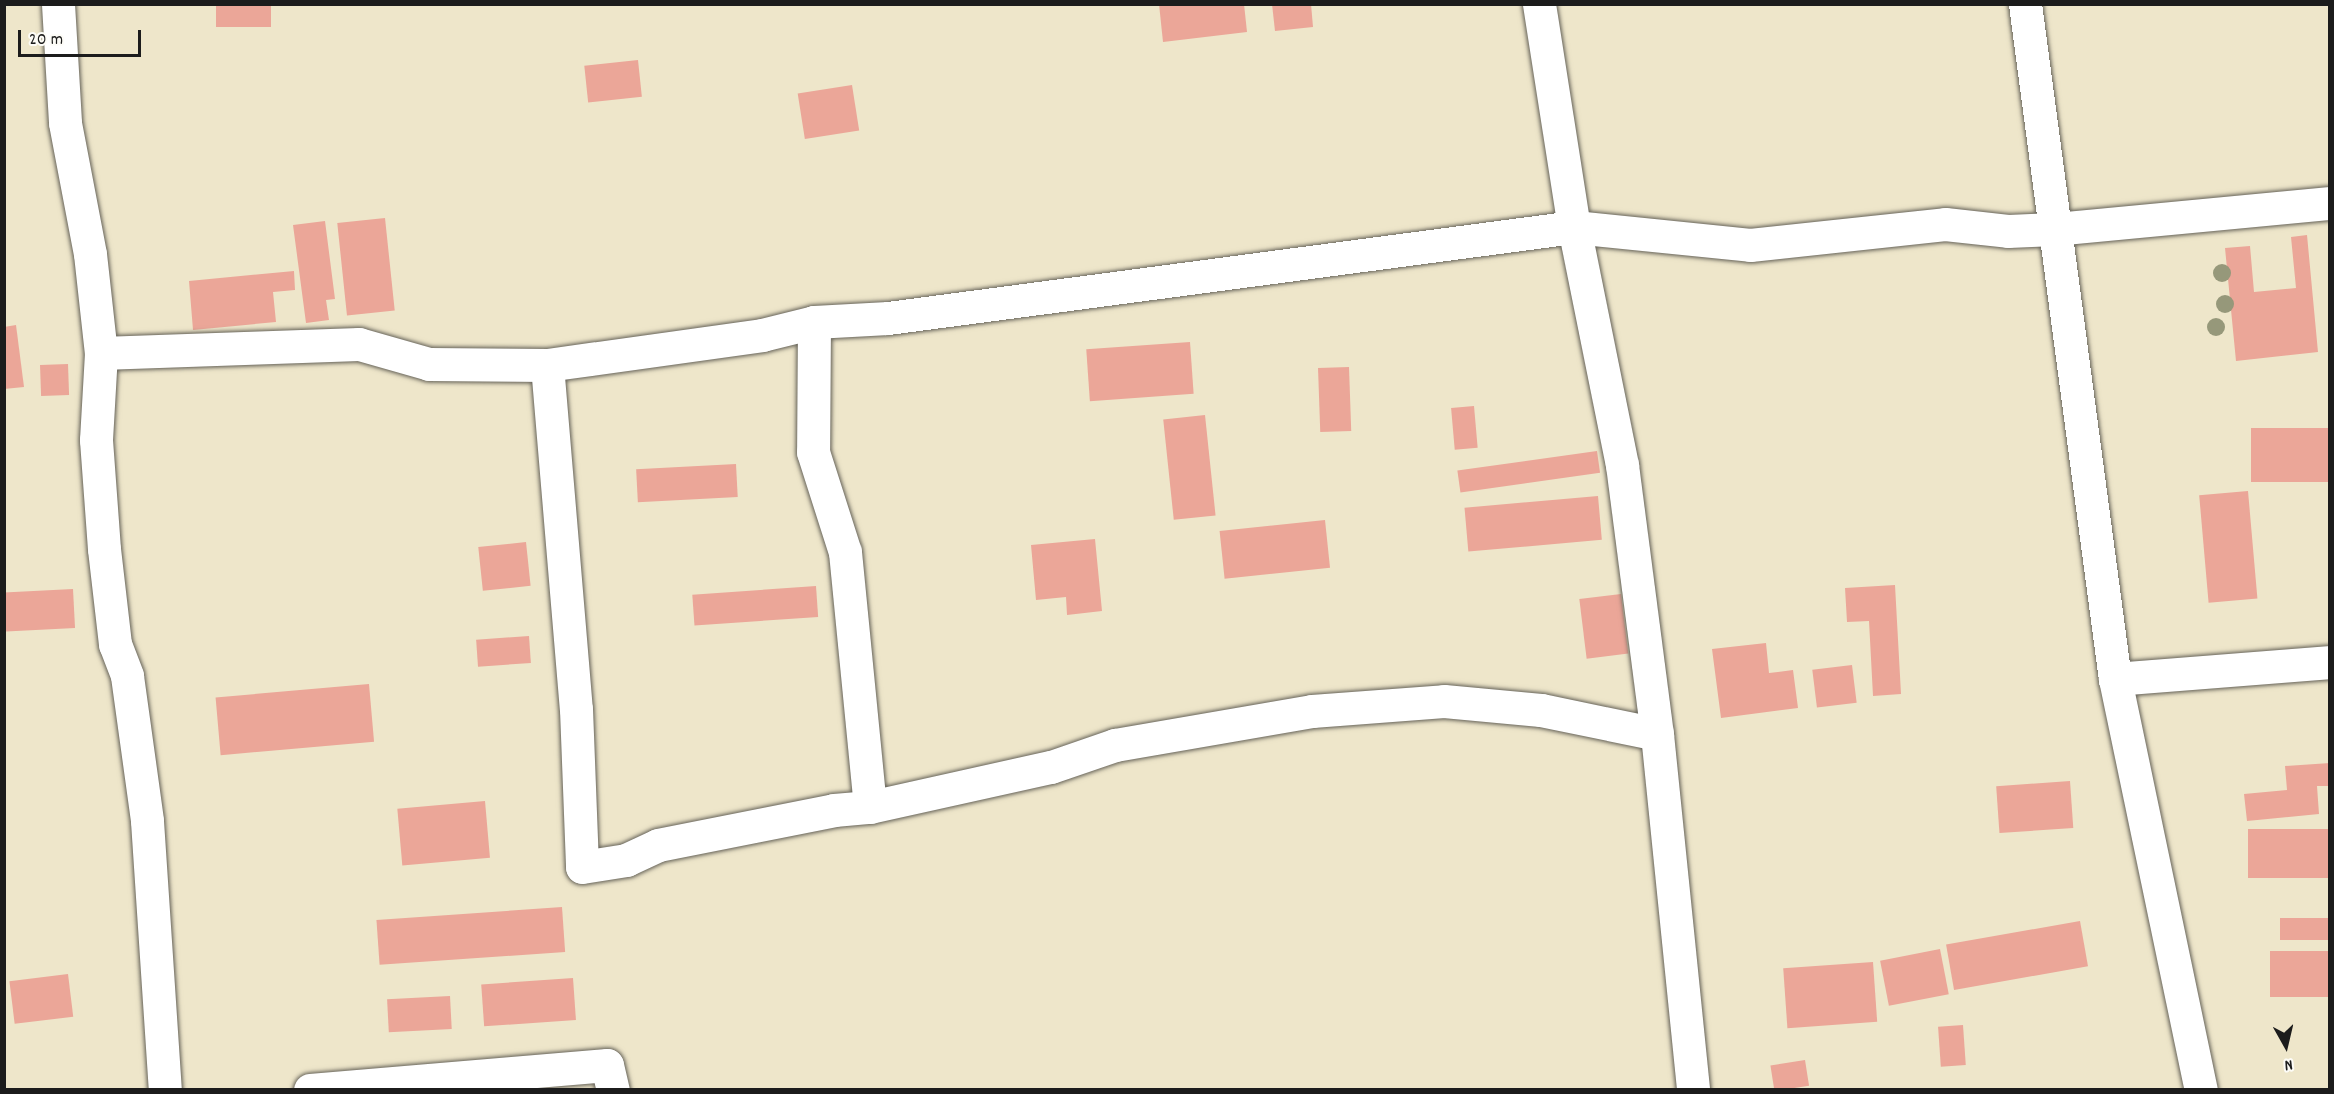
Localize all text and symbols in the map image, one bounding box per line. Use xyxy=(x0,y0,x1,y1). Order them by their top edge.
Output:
scale bar xyxy=(21,18,144,56)
text: 20 m xyxy=(29,28,63,53)
north arrow xyxy=(2256,1016,2316,1076)
text: N xyxy=(2283,1052,2294,1076)

